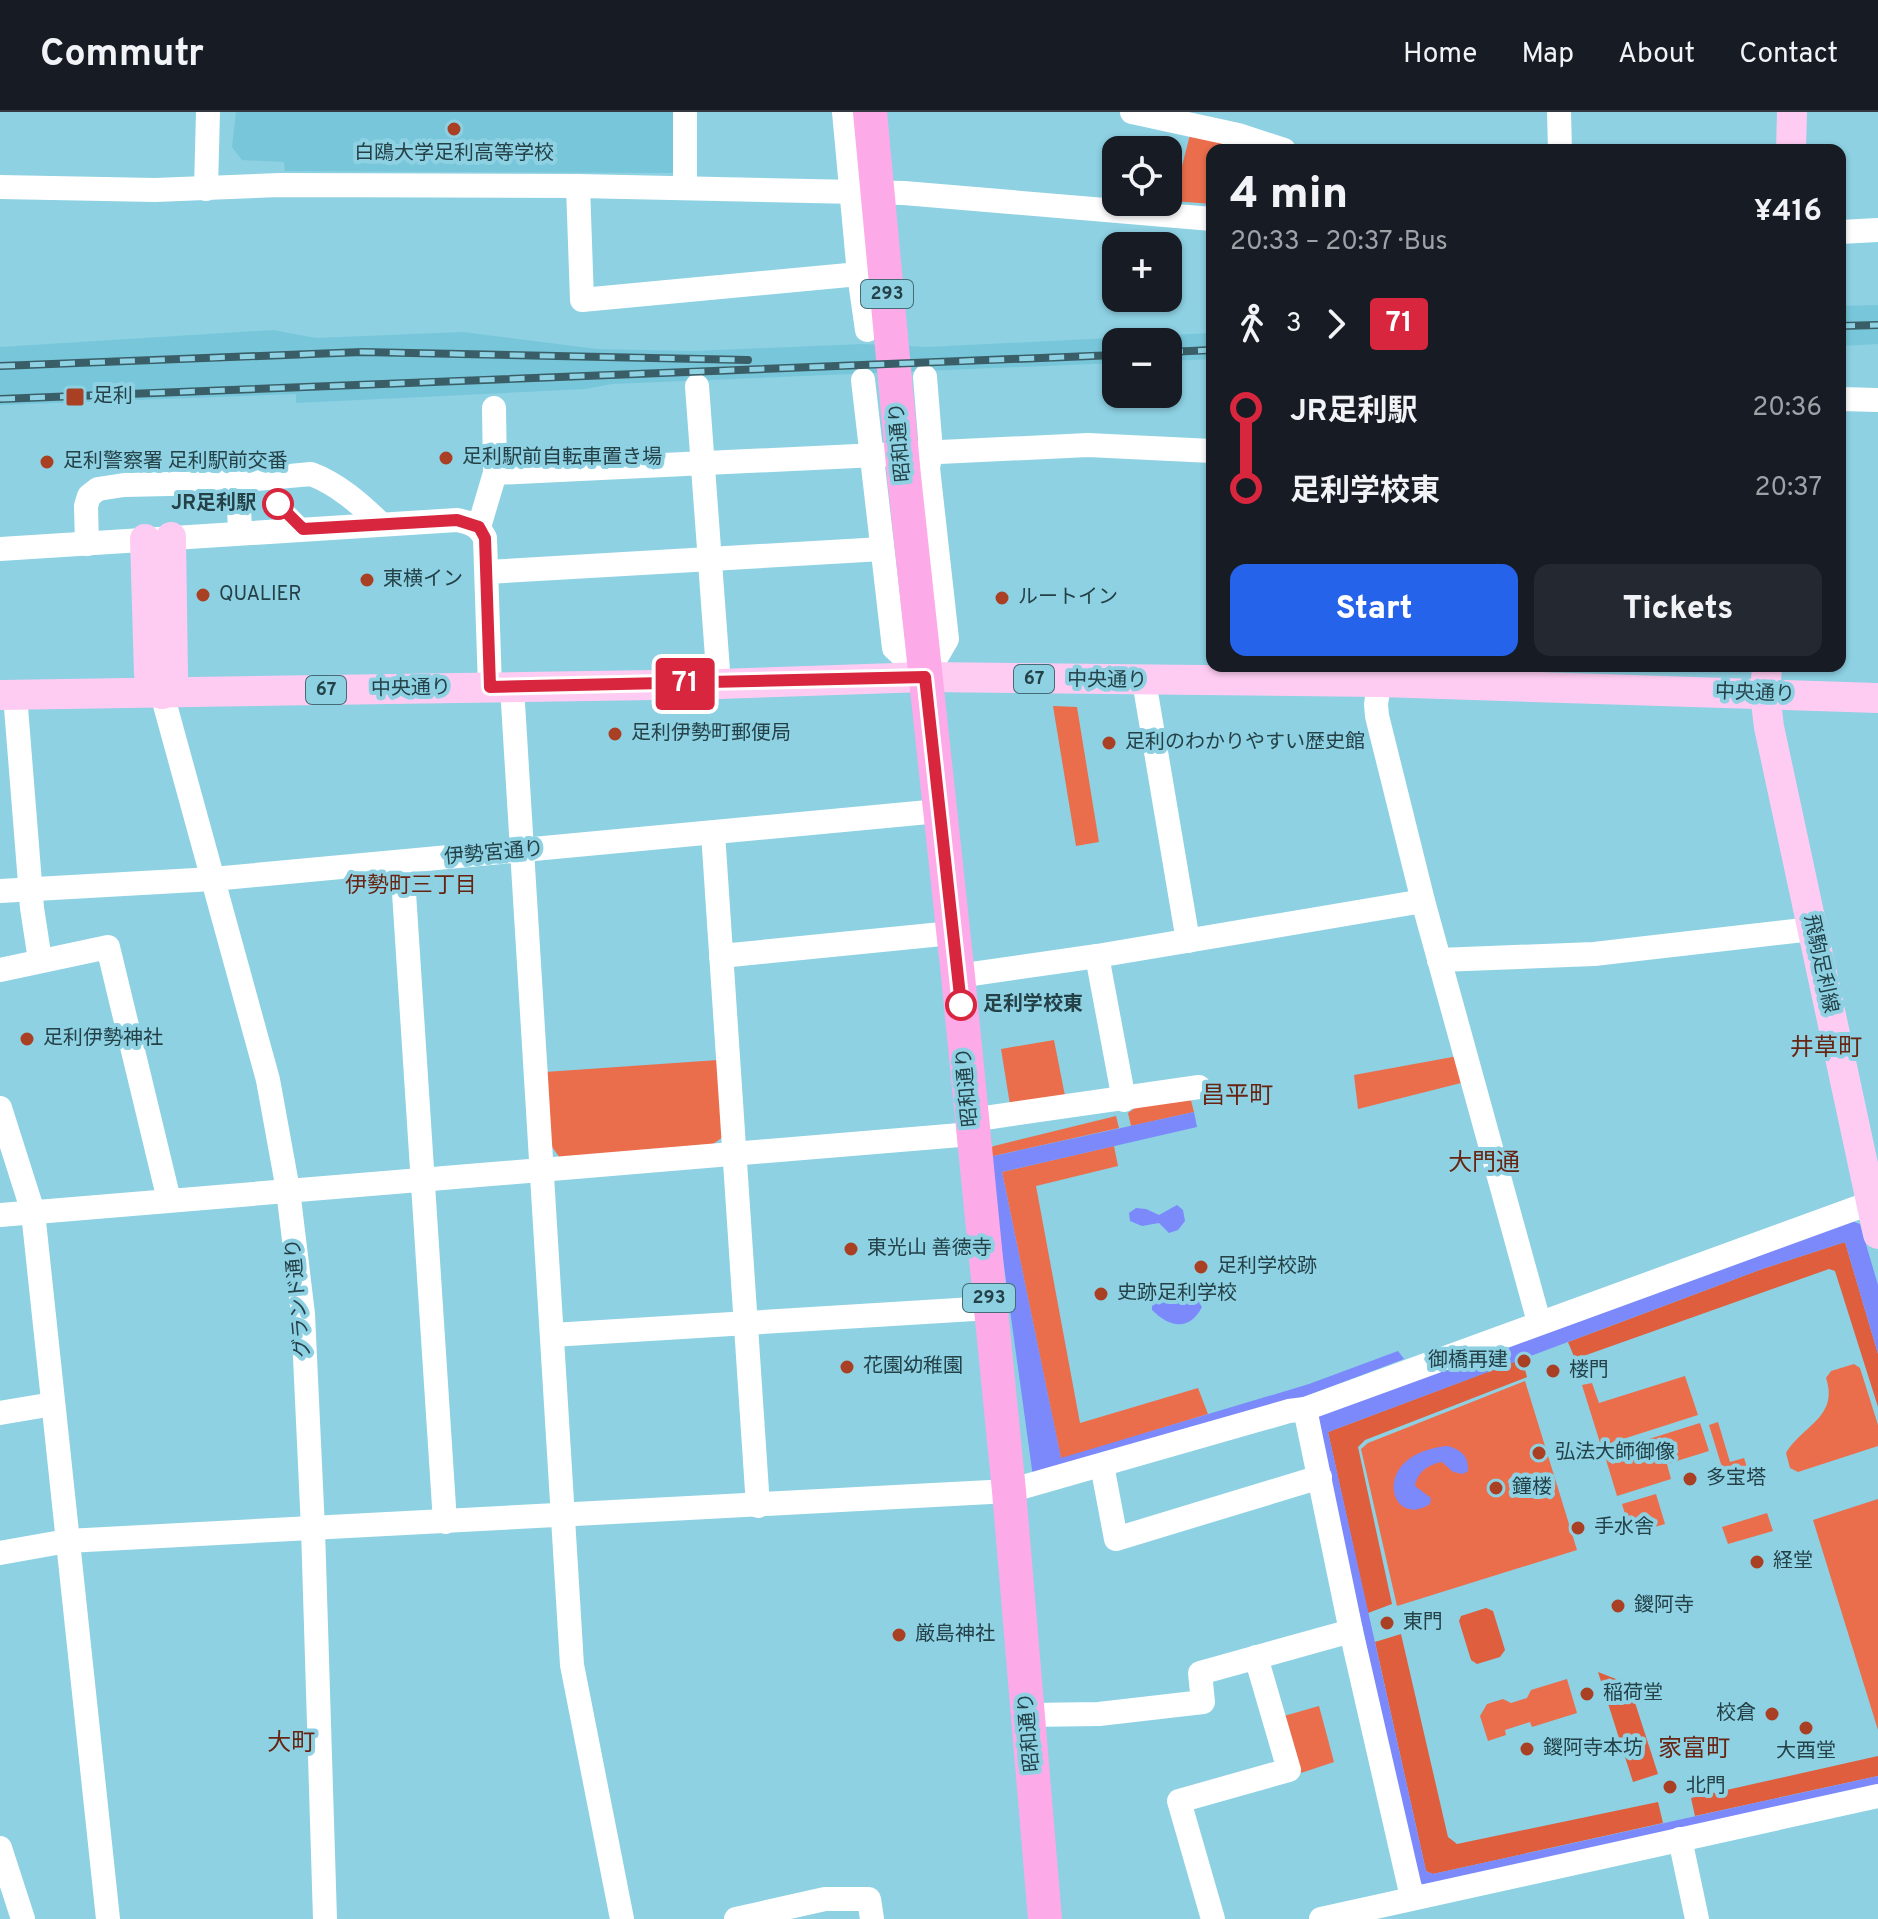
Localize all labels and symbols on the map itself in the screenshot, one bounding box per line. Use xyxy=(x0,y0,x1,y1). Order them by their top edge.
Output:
marker: 白鴎大学足利高等学校 xyxy=(445,120,463,138)
place label: 白鴎大学足利高等学校 xyxy=(354,141,554,167)
road number: 293 xyxy=(861,280,913,308)
place label: 足利 xyxy=(93,384,133,410)
marker: 足利 xyxy=(64,386,86,408)
street label: 昭和通り xyxy=(885,401,917,483)
place label: 足利駅前自転車置き場 xyxy=(462,445,662,471)
place label: 足利警察署 足利駅前交番 xyxy=(63,449,288,475)
marker: 足利駅前自転車置き場 xyxy=(437,449,455,467)
marker: 足利警察署 足利駅前交番 xyxy=(38,453,56,471)
marker: JR足利駅 xyxy=(263,489,293,519)
place label: JR足利駅 xyxy=(171,491,256,517)
place label: 東横イン xyxy=(383,567,463,593)
marker: 東横イン xyxy=(358,571,376,589)
place label: QUALIER xyxy=(219,582,302,608)
place label: ルートイン xyxy=(1018,585,1118,611)
marker: QUALIER xyxy=(194,586,212,604)
marker: ルートイン xyxy=(993,589,1011,607)
line badge: 71 xyxy=(649,658,721,710)
road number: 67 xyxy=(1014,665,1054,693)
street label: 中央通り xyxy=(1067,667,1147,695)
street label: 中央通り xyxy=(371,675,451,703)
road number: 67 xyxy=(306,676,346,704)
street label: 中央通り xyxy=(1715,680,1795,708)
place label: 足利伊勢町郵便局 xyxy=(631,721,791,747)
marker: 足利伊勢町郵便局 xyxy=(606,725,624,743)
place label: 足利のわかりやすい歴史館 xyxy=(1125,730,1365,756)
marker: 足利のわかりやすい歴史館 xyxy=(1100,734,1118,752)
street label: 伊勢宮通り xyxy=(443,837,545,871)
district label: 伊勢町三丁目 xyxy=(345,873,477,900)
street label: 飛駒足利線 xyxy=(1797,912,1843,1016)
marker: 足利学校東 xyxy=(946,990,976,1020)
place label: 足利学校東 xyxy=(983,992,1083,1018)
place label: 足利伊勢神社 xyxy=(43,1026,163,1052)
marker: 足利伊勢神社 xyxy=(18,1030,36,1048)
district label: 井草町 xyxy=(1790,1034,1862,1064)
street label: 昭和通り xyxy=(952,1046,984,1128)
district label: 昌平町 xyxy=(1201,1082,1273,1112)
district label: 大門通 xyxy=(1448,1149,1520,1179)
place label: 東光山 善徳寺 xyxy=(867,1236,992,1262)
street label: グランド通り xyxy=(281,1237,317,1359)
marker: 東光山 善徳寺 xyxy=(842,1240,860,1258)
place label: 足利学校跡 xyxy=(1217,1254,1317,1280)
marker: 足利学校跡 xyxy=(1192,1258,1210,1276)
place label: 史跡足利学校 xyxy=(1117,1281,1237,1307)
road number: 293 xyxy=(963,1284,1015,1312)
marker: 史跡足利学校 xyxy=(1092,1285,1110,1303)
place label: 御橋再建 xyxy=(1428,1348,1508,1374)
marker: 御橋再建 xyxy=(1515,1352,1533,1370)
place label: 花園幼稚園 xyxy=(863,1354,963,1380)
marker: 花園幼稚園 xyxy=(838,1358,856,1376)
place label: 楼門 xyxy=(1569,1358,1609,1384)
marker: 楼門 xyxy=(1544,1362,1562,1380)
place label: 弘法大師御像 xyxy=(1555,1440,1675,1466)
marker: 弘法大師御像 xyxy=(1530,1444,1548,1462)
place label: 多宝塔 xyxy=(1706,1466,1766,1492)
marker: 多宝塔 xyxy=(1681,1470,1699,1488)
place label: 鐘楼 xyxy=(1512,1475,1552,1501)
marker: 鐘楼 xyxy=(1487,1479,1505,1497)
place label: 手水舎 xyxy=(1594,1515,1654,1541)
marker: 手水舎 xyxy=(1569,1519,1587,1537)
place label: 経堂 xyxy=(1773,1549,1813,1575)
marker: 経堂 xyxy=(1748,1553,1766,1571)
place label: 鑁阿寺 xyxy=(1634,1593,1694,1619)
marker: 鑁阿寺 xyxy=(1609,1597,1627,1615)
place label: 東門 xyxy=(1403,1610,1443,1636)
marker: 東門 xyxy=(1378,1614,1396,1632)
place label: 厳島神社 xyxy=(915,1622,995,1648)
marker: 厳島神社 xyxy=(890,1626,908,1644)
place label: 稲荷堂 xyxy=(1603,1681,1663,1707)
marker: 稲荷堂 xyxy=(1578,1685,1596,1703)
street label: 昭和通り xyxy=(1014,1691,1046,1773)
place label: 校倉 xyxy=(1716,1701,1756,1727)
marker: 校倉 xyxy=(1763,1705,1781,1723)
marker: 大酉堂 xyxy=(1797,1719,1815,1737)
district label: 大町 xyxy=(267,1729,315,1759)
district label: 家富町 xyxy=(1658,1735,1730,1765)
place label: 鑁阿寺本坊 xyxy=(1543,1736,1643,1762)
place label: 大酉堂 xyxy=(1776,1739,1836,1765)
marker: 鑁阿寺本坊 xyxy=(1518,1740,1536,1758)
place label: 北門 xyxy=(1686,1774,1726,1800)
marker: 北門 xyxy=(1661,1778,1679,1796)

